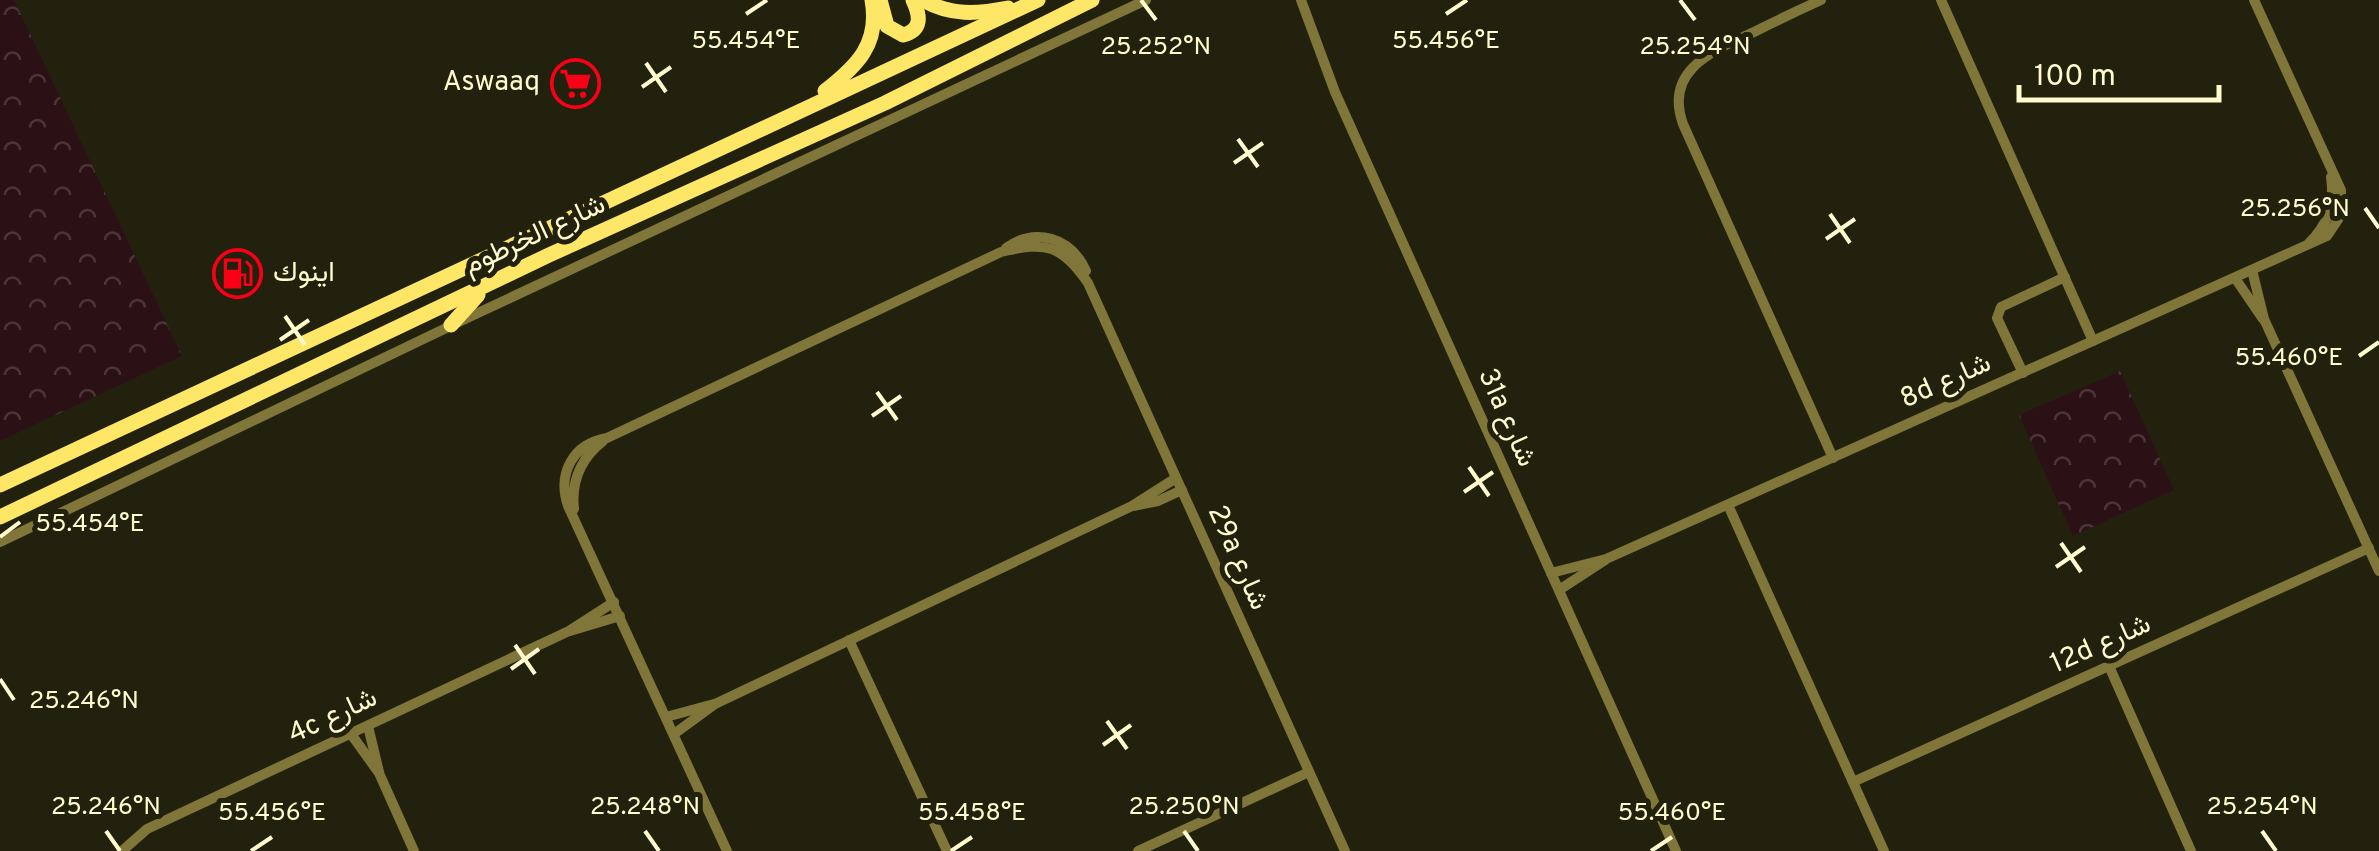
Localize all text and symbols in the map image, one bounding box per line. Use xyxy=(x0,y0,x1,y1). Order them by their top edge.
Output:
text: 55.454°E xyxy=(692,26,800,58)
text: 55.456°E xyxy=(1392,26,1500,58)
text: 25.252°N xyxy=(1101,32,1211,64)
text: 25.254°N xyxy=(1639,32,1751,64)
scale bar xyxy=(2019,40,2219,102)
supermarket icon: Aswaaq xyxy=(549,57,601,109)
text: 100 m xyxy=(2034,59,2116,96)
place label: Aswaaq xyxy=(443,65,540,101)
street label: شارع الخرطوم xyxy=(458,187,612,285)
text: 25.256°N xyxy=(2240,194,2350,226)
fuel station icon: اينوك xyxy=(212,248,264,300)
place label: اينوك xyxy=(273,256,335,292)
text: 55.460°E xyxy=(2235,343,2343,375)
street label: 8d شارع xyxy=(1895,346,1997,418)
street label: 31a شارع xyxy=(1468,363,1544,473)
street label: 29a شارع xyxy=(1198,500,1276,616)
text: 55.454°E xyxy=(36,509,144,541)
street label: 12d شارع xyxy=(2045,607,2157,683)
street label: 4c شارع xyxy=(283,681,383,753)
text: 25.246°N xyxy=(29,686,139,718)
text: 25.246°N xyxy=(51,792,161,824)
text: 25.248°N xyxy=(590,792,700,824)
text: 25.250°N xyxy=(1128,792,1240,824)
text: 25.254°N xyxy=(2206,792,2318,824)
text: 55.456°E xyxy=(218,798,326,830)
text: 55.458°E xyxy=(918,798,1026,830)
text: 55.460°E xyxy=(1618,798,1726,830)

